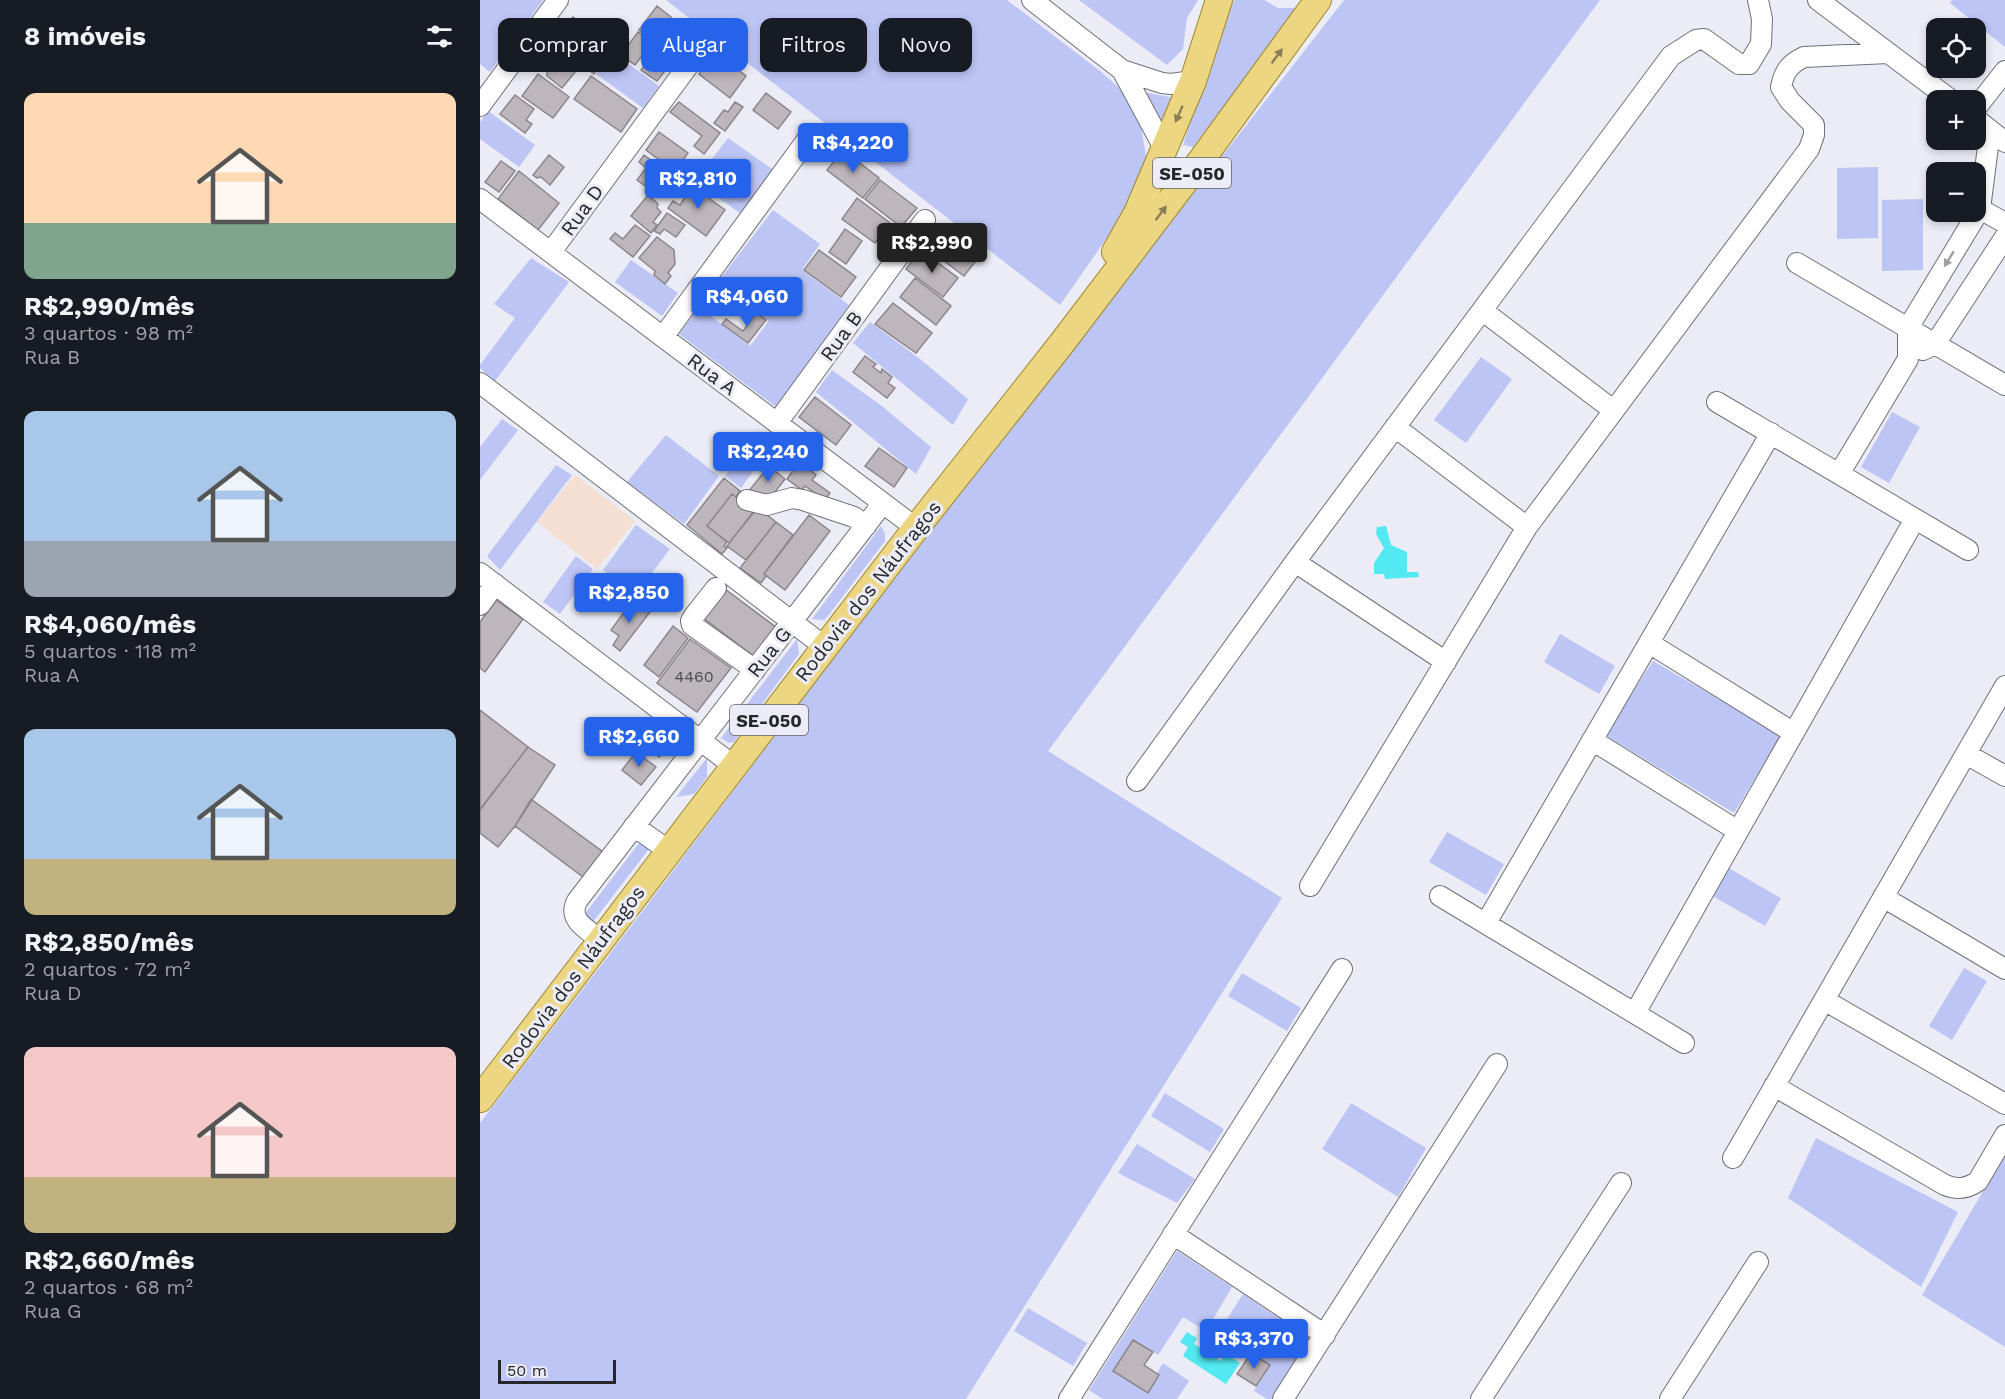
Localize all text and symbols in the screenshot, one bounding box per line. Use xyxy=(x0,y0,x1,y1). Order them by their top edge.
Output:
chip: Comprar xyxy=(498,18,629,72)
chip: Alugar xyxy=(641,18,748,72)
chip: Filtros xyxy=(760,18,867,72)
chip: Novo xyxy=(879,18,972,72)
map controls xyxy=(1926,18,1986,222)
button: locate xyxy=(1926,18,1986,78)
icon: filters xyxy=(423,20,456,53)
text: 8 imóveis xyxy=(24,21,146,51)
one-way arrow xyxy=(1271,49,1283,65)
button: + xyxy=(1926,90,1986,150)
one-way arrow xyxy=(1174,106,1183,123)
pin: R$4,220 xyxy=(798,123,908,174)
text: R$4,220 xyxy=(812,130,894,154)
icon: home xyxy=(186,132,294,240)
road number: SE-050 xyxy=(1153,158,1231,188)
pin: R$2,810 xyxy=(643,159,753,210)
button: − xyxy=(1926,162,1986,222)
text: R$2,810 xyxy=(659,166,737,190)
street label: Rua D xyxy=(555,180,609,240)
one-way arrow xyxy=(1155,206,1167,222)
pin: R$2,990 xyxy=(877,223,987,274)
text: R$2,990 xyxy=(891,230,973,254)
one-way arrow xyxy=(1944,251,1955,267)
pin: R$4,060 xyxy=(692,277,802,328)
text: R$4,060 xyxy=(705,284,789,308)
text: R$2,990/mês xyxy=(24,291,194,321)
street label: Rua B xyxy=(815,306,867,366)
text: 3 quartos · 98 m² xyxy=(24,321,193,345)
text: Rua B xyxy=(24,345,80,369)
street label: Rua A xyxy=(683,348,741,400)
pin: R$2,240 xyxy=(713,432,823,483)
text: R$2,240 xyxy=(727,439,809,463)
icon: home xyxy=(186,450,294,558)
street label: Rodovia dos Náufragos xyxy=(790,496,946,686)
pin: R$2,850 xyxy=(574,573,684,624)
text: R$2,850 xyxy=(588,580,670,604)
text: R$4,060/mês xyxy=(24,609,196,639)
street label: Rua G xyxy=(742,622,796,682)
text: 5 quartos · 118 m² xyxy=(24,639,196,663)
text: Rua A xyxy=(24,663,80,687)
house number: 4460 xyxy=(674,667,714,686)
road number: SE-050 xyxy=(730,705,808,735)
pin: R$2,660 xyxy=(584,717,694,768)
text: R$2,660 xyxy=(598,724,680,748)
icon: home xyxy=(186,768,294,876)
street label: Rodovia dos Náufragos xyxy=(496,881,650,1073)
text: R$2,850/mês xyxy=(24,927,194,957)
text: 2 quartos · 72 m² xyxy=(24,957,191,981)
text: Rua D xyxy=(24,981,82,1005)
icon: home xyxy=(186,1086,294,1194)
text: R$2,660/mês xyxy=(24,1245,194,1275)
text: 2 quartos · 68 m² xyxy=(24,1275,193,1299)
text: Rua G xyxy=(24,1299,82,1323)
pin: R$3,370 xyxy=(1199,1319,1309,1370)
text: R$3,370 xyxy=(1214,1326,1294,1350)
scale bar xyxy=(498,1357,616,1384)
text: 50 m xyxy=(507,1361,547,1380)

